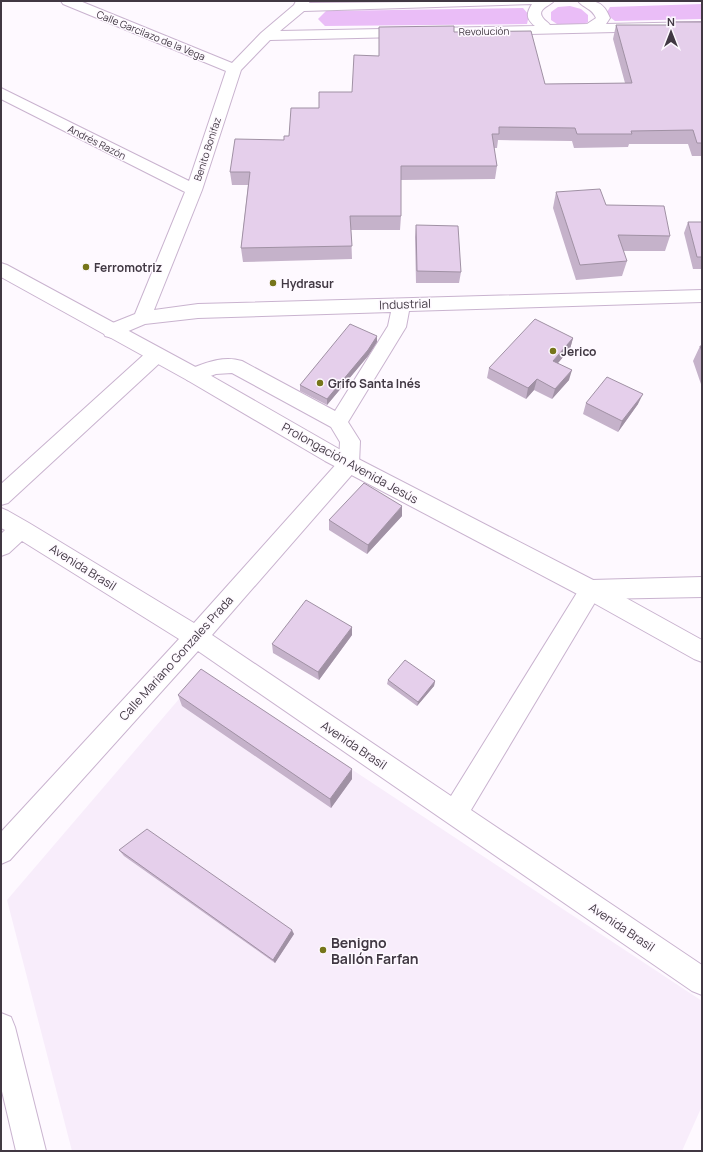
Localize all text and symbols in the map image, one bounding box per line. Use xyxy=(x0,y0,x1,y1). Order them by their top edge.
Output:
street label: Calle Garcilazo de la Vega xyxy=(95,7,207,63)
north arrow xyxy=(651,12,691,52)
text: N xyxy=(667,14,675,29)
street label: Revolución xyxy=(459,24,509,38)
street label: Benito Bonifaz xyxy=(190,115,224,183)
street label: Andrés Razón xyxy=(66,121,129,163)
place label: Ferromotriz xyxy=(94,259,162,276)
marker: Ferromotriz xyxy=(81,262,91,272)
place label: Hydrasur xyxy=(281,275,334,292)
marker: Hydrasur xyxy=(268,278,278,288)
street label: Industrial xyxy=(379,295,431,313)
place label: Jerico xyxy=(561,343,597,360)
marker: Jerico xyxy=(548,346,558,356)
place label: Grifo Santa Inés xyxy=(328,375,421,392)
marker: Grifo Santa Inés xyxy=(315,378,325,388)
street label: Prolongación Avenida Jesús xyxy=(279,418,421,508)
street label: Avenida Brasil xyxy=(46,540,120,594)
street label: Calle Mariano Gonzales Prada xyxy=(115,592,237,724)
street label: Avenida Brasil xyxy=(318,717,390,773)
street label: Avenida Brasil xyxy=(586,899,658,955)
place label: Benigno Ballón Farfan xyxy=(331,933,419,968)
marker: Benigno Ballón Farfan xyxy=(318,945,328,955)

